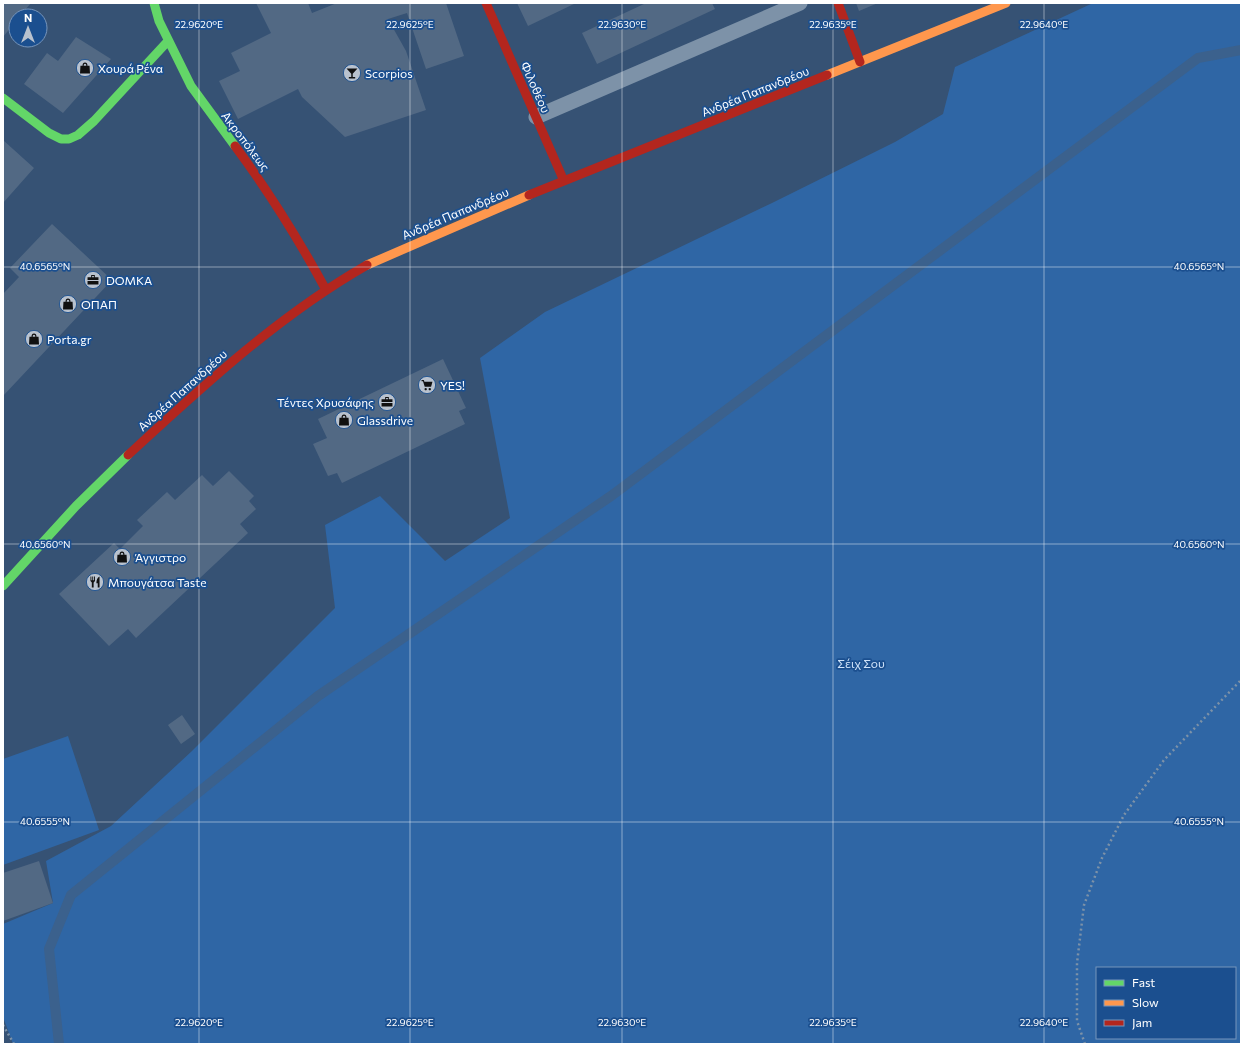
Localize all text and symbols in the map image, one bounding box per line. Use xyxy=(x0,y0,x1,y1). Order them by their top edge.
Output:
north arrow xyxy=(8,8,48,48)
text: N xyxy=(24,11,32,24)
text: 22.9620°E xyxy=(175,18,223,30)
text: 22.9625°E xyxy=(386,18,434,30)
text: 22.9630°E xyxy=(598,18,646,30)
text: 22.9635°E xyxy=(809,18,857,30)
text: 22.9640°E xyxy=(1020,18,1068,30)
shop icon: Χουρά Ρένα xyxy=(75,58,95,78)
street label: Φιλοθέου xyxy=(519,59,554,115)
place label: Χουρά Ρένα xyxy=(98,61,163,75)
bar icon: Scorpios xyxy=(342,63,362,83)
street label: Ανδρέα Παπανδρέου xyxy=(699,63,811,119)
place label: Scorpios xyxy=(365,66,413,80)
street label: Ακροπόλεως xyxy=(219,109,273,173)
street label: Ανδρέα Παπανδρέου xyxy=(399,184,511,242)
text: 40.6565°N xyxy=(20,260,70,272)
text: 40.6565°N xyxy=(1174,260,1224,272)
office icon: DOMKA xyxy=(83,270,103,290)
place label: DOMKA xyxy=(106,273,152,287)
shop icon: ΟΠΑΠ xyxy=(58,294,78,314)
place label: ΟΠΑΠ xyxy=(81,297,117,311)
shop icon: Porta.gr xyxy=(24,329,44,349)
place label: Porta.gr xyxy=(47,332,92,346)
street label: Ανδρέα Παπανδρέου xyxy=(135,346,229,434)
supermarket icon: YES! xyxy=(417,375,437,395)
place label: YES! xyxy=(440,378,465,392)
office icon: Τέντες Χρυσάφης xyxy=(377,392,397,412)
place label: Τέντες Χρυσάφης xyxy=(277,395,374,409)
shop icon: Glassdrive xyxy=(334,410,354,430)
place label: Glassdrive xyxy=(357,413,413,427)
text: 40.6560°N xyxy=(19,538,71,550)
text: 40.6560°N xyxy=(1173,538,1225,550)
shop icon: Άγγιστρο xyxy=(112,547,132,567)
place label: Άγγιστρο xyxy=(134,550,186,564)
restaurant icon: Μπουγάτσα Taste xyxy=(85,572,105,592)
place label: Μπουγάτσα Taste xyxy=(108,575,206,589)
park label: Σέιχ Σου xyxy=(837,656,885,670)
text: 40.6555°N xyxy=(20,815,70,827)
text: 40.6555°N xyxy=(1174,815,1224,827)
legend xyxy=(1096,967,1236,1039)
text: Fast xyxy=(1132,975,1155,989)
text: Slow xyxy=(1132,995,1159,1009)
text: Jam xyxy=(1132,1015,1152,1030)
text: 22.9620°E xyxy=(175,1016,223,1028)
text: 22.9625°E xyxy=(386,1016,434,1028)
text: 22.9630°E xyxy=(598,1016,646,1028)
text: 22.9635°E xyxy=(809,1016,857,1028)
text: 22.9640°E xyxy=(1020,1016,1068,1028)

